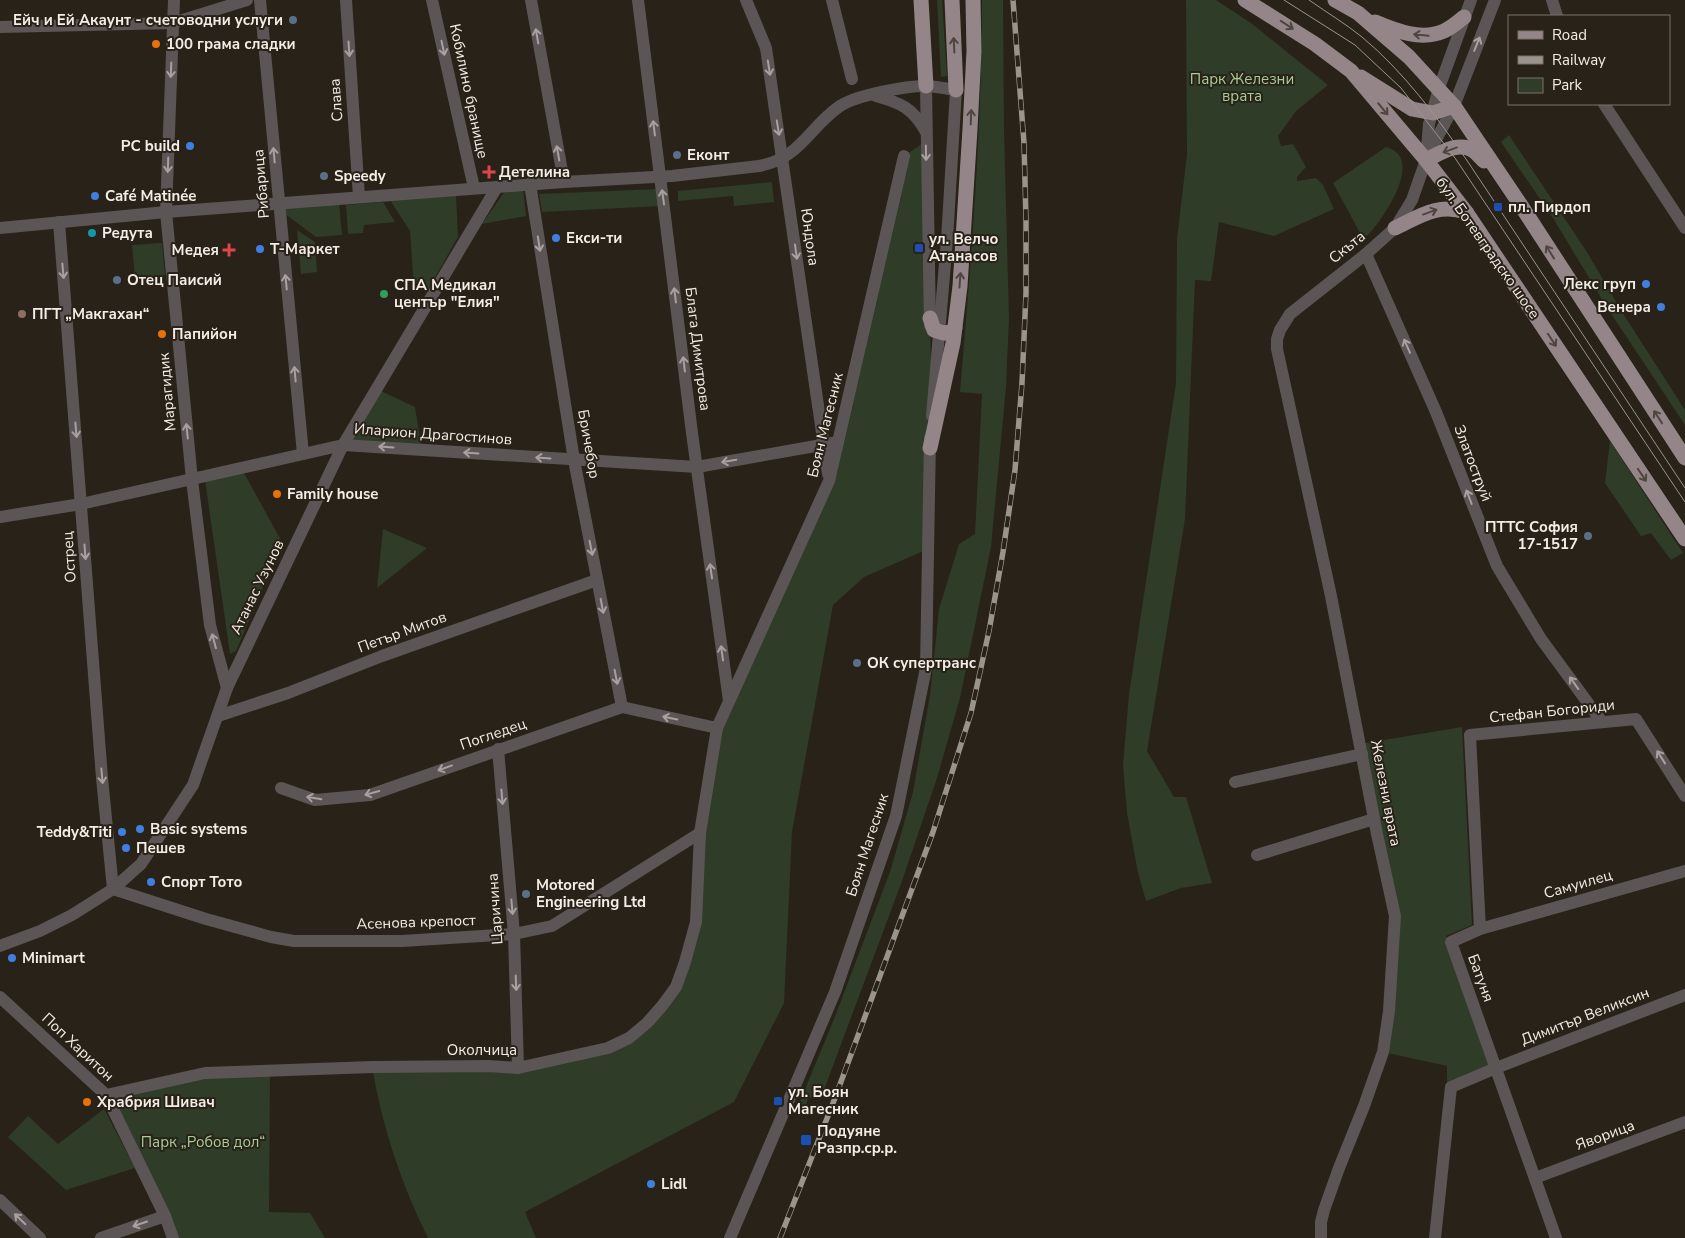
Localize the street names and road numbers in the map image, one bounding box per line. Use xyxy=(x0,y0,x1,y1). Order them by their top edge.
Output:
street label: Кобилино бранище xyxy=(445,22,493,160)
street label: Слава xyxy=(325,78,347,122)
street label: Рибарица xyxy=(248,149,274,219)
street label: бул. Ботевградско шосе xyxy=(1431,173,1545,323)
street label: Юндола xyxy=(796,207,824,267)
street label: Скъта xyxy=(1325,226,1369,268)
street label: Блага Димитрова xyxy=(680,286,716,412)
street label: Марагидик xyxy=(154,352,180,432)
street label: Боян Магесник xyxy=(802,370,848,479)
street label: Бричебор xyxy=(573,408,605,480)
street label: Иларион Драгостинов xyxy=(353,419,513,449)
street label: Златоструй xyxy=(1449,422,1497,504)
street label: Острец xyxy=(57,531,81,583)
street label: Атанас Узунов xyxy=(225,536,289,638)
street label: Петър Митов xyxy=(355,607,449,657)
street label: Стефан Богориди xyxy=(1488,694,1616,728)
street label: Погледец xyxy=(457,713,529,755)
street label: Железни врата xyxy=(1366,738,1406,848)
street label: Боян Магесник xyxy=(841,791,893,899)
street label: Самуилец xyxy=(1541,865,1615,903)
street label: Царичина xyxy=(483,873,507,945)
street label: Асенова крепост xyxy=(356,910,476,934)
street label: Батуня xyxy=(1463,951,1499,1005)
street label: Димитър Великсин xyxy=(1518,982,1652,1050)
street label: Поп Харитон xyxy=(38,1008,118,1086)
street label: Околчица xyxy=(447,1040,517,1060)
street label: Яворица xyxy=(1573,1115,1637,1155)

